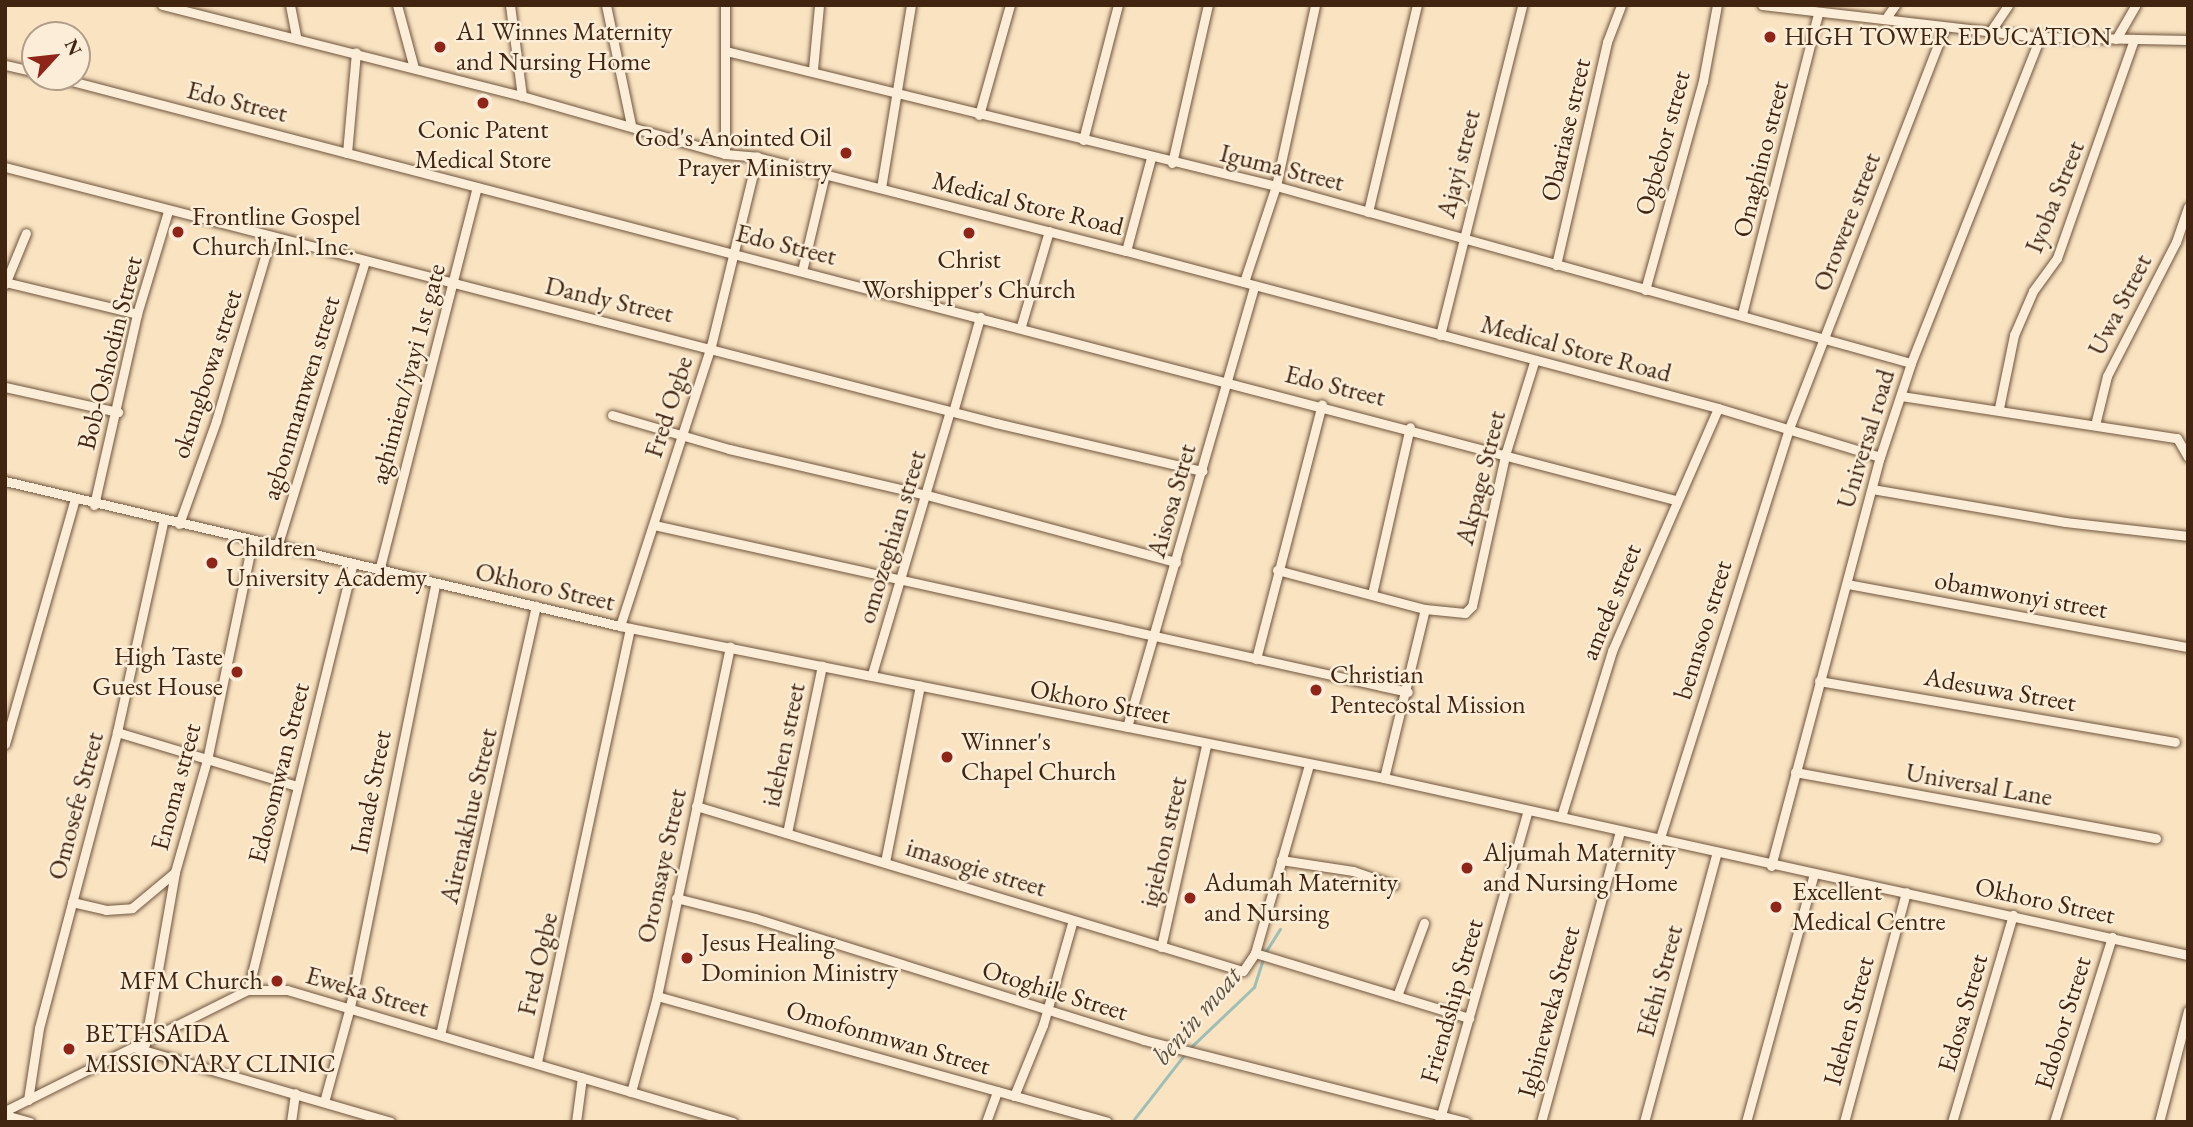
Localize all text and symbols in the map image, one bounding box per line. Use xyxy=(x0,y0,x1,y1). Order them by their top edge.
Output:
place label: A1 Winnes Maternity and Nursing Home xyxy=(456,16,672,78)
north arrow xyxy=(21,21,91,91)
place label: HIGH TOWER EDUCATION xyxy=(1784,21,2111,53)
marker: HIGH TOWER EDUCATION xyxy=(1762,29,1778,45)
text: N xyxy=(59,35,88,60)
marker: A1 Winnes Maternity and Nursing Home xyxy=(430,37,450,57)
street label: Obariase street xyxy=(1534,56,1598,204)
street label: Ogbebor street xyxy=(1629,67,1697,219)
street label: Edo Street xyxy=(184,74,290,130)
street label: Onaghino street xyxy=(1726,77,1796,241)
marker: Conic Patent Medical Store xyxy=(475,95,491,111)
street label: Ajayi street xyxy=(1431,107,1487,221)
place label: Conic Patent Medical Store xyxy=(415,114,551,176)
place label: God's Anointed Oil Prayer Ministry xyxy=(635,122,832,184)
street label: Iyoba Street xyxy=(2018,136,2092,258)
street label: Iguma Street xyxy=(1217,138,1347,198)
marker: God's Anointed Oil Prayer Ministry xyxy=(838,145,854,161)
street label: Orowere street xyxy=(1806,148,1888,296)
street label: Medical Store Road xyxy=(929,165,1127,243)
place label: Frontline Gospel Church Inl. Inc. xyxy=(192,201,361,262)
street label: Edo Street xyxy=(733,217,839,273)
marker: Frontline Gospel Church Inl. Inc. xyxy=(170,224,186,240)
marker: Christ Worshipper's Church xyxy=(961,225,977,241)
place label: Christ Worshipper's Church xyxy=(862,244,1076,306)
street label: Uwa Street xyxy=(2081,249,2159,361)
street label: Bob-Oshodin Street xyxy=(71,253,149,453)
street label: aghimien/iyayi 1st gate xyxy=(364,260,452,488)
street label: Dandy Street xyxy=(542,270,676,330)
street label: okungbowa street xyxy=(165,286,249,462)
street label: agbonmamwen street xyxy=(255,292,347,504)
street label: Medical Store Road xyxy=(1477,309,1675,389)
street label: Fred Ogbe xyxy=(638,352,700,462)
street label: Edo Street xyxy=(1282,358,1388,414)
street label: Universal road xyxy=(1830,366,1902,512)
street label: Akpage Street xyxy=(1449,408,1513,548)
street label: Aisosa Stret xyxy=(1141,441,1203,561)
street label: omozeghian street xyxy=(851,447,933,627)
place label: Children University Academy xyxy=(226,532,427,594)
street label: amede street xyxy=(1574,539,1648,665)
marker: Children University Academy xyxy=(204,555,220,571)
street label: Okhoro Street xyxy=(472,556,618,618)
street label: bennsoo street xyxy=(1667,557,1739,703)
street label: obamwonyi street xyxy=(1932,564,2110,626)
place label: High Taste Guest House xyxy=(92,641,223,702)
place label: Christian Pentecostal Mission xyxy=(1330,659,1526,720)
street label: Adesuwa Street xyxy=(1922,661,2078,719)
marker: High Taste Guest House xyxy=(229,664,245,680)
street label: Okhoro Street xyxy=(1027,673,1173,731)
street label: Edosomwan Street xyxy=(242,680,316,866)
street label: idehen street xyxy=(756,680,812,810)
marker: Christian Pentecostal Mission xyxy=(1308,682,1324,698)
street label: Enoma street xyxy=(144,720,208,854)
street label: Airenakhue Street xyxy=(434,725,504,907)
place label: Winner's Chapel Church xyxy=(961,726,1117,788)
street label: Imade Street xyxy=(344,728,398,856)
street label: Omosefe Street xyxy=(41,729,111,883)
marker: Winner's Chapel Church xyxy=(939,749,955,765)
street label: Universal Lane xyxy=(1903,757,2055,813)
street label: igiehon street xyxy=(1134,774,1194,910)
street label: Oronsaye Street xyxy=(630,786,694,946)
street label: imasogie street xyxy=(902,832,1050,904)
place label: Aljumah Maternity and Nursing Home xyxy=(1483,837,1678,898)
marker: Aljumah Maternity and Nursing Home xyxy=(1457,858,1477,878)
place label: Adumah Maternity and Nursing xyxy=(1204,867,1398,928)
street label: Okhoro Street xyxy=(1972,871,2118,931)
place label: Excellent Medical Centre xyxy=(1792,876,1946,938)
marker: Adumah Maternity and Nursing xyxy=(1182,890,1198,906)
marker: Excellent Medical Centre xyxy=(1766,897,1786,917)
street label: Fred Ogbe xyxy=(511,909,565,1019)
street label: Friendship Street xyxy=(1414,915,1490,1087)
street label: Efehi Street xyxy=(1630,922,1690,1040)
street label: Igbineweka Street xyxy=(1511,923,1587,1101)
place label: Jesus Healing Dominion Ministry xyxy=(701,927,898,988)
marker: Jesus Healing Dominion Ministry xyxy=(679,950,695,966)
street label: Edosa Street xyxy=(1931,950,1995,1076)
street label: Idehen Street xyxy=(1817,953,1881,1089)
street label: Edobor Street xyxy=(2028,953,2098,1093)
street label: Otoghile Street xyxy=(978,954,1132,1028)
water label: benin moat xyxy=(1144,959,1248,1071)
street label: Eweka Street xyxy=(302,960,432,1024)
place label: MFM Church xyxy=(119,965,263,997)
marker: MFM Church xyxy=(269,973,285,989)
street label: Omofonmwan Street xyxy=(782,994,994,1082)
place label: BETHSAIDA MISSIONARY CLINIC xyxy=(85,1018,336,1080)
marker: BETHSAIDA MISSIONARY CLINIC xyxy=(59,1039,79,1059)

